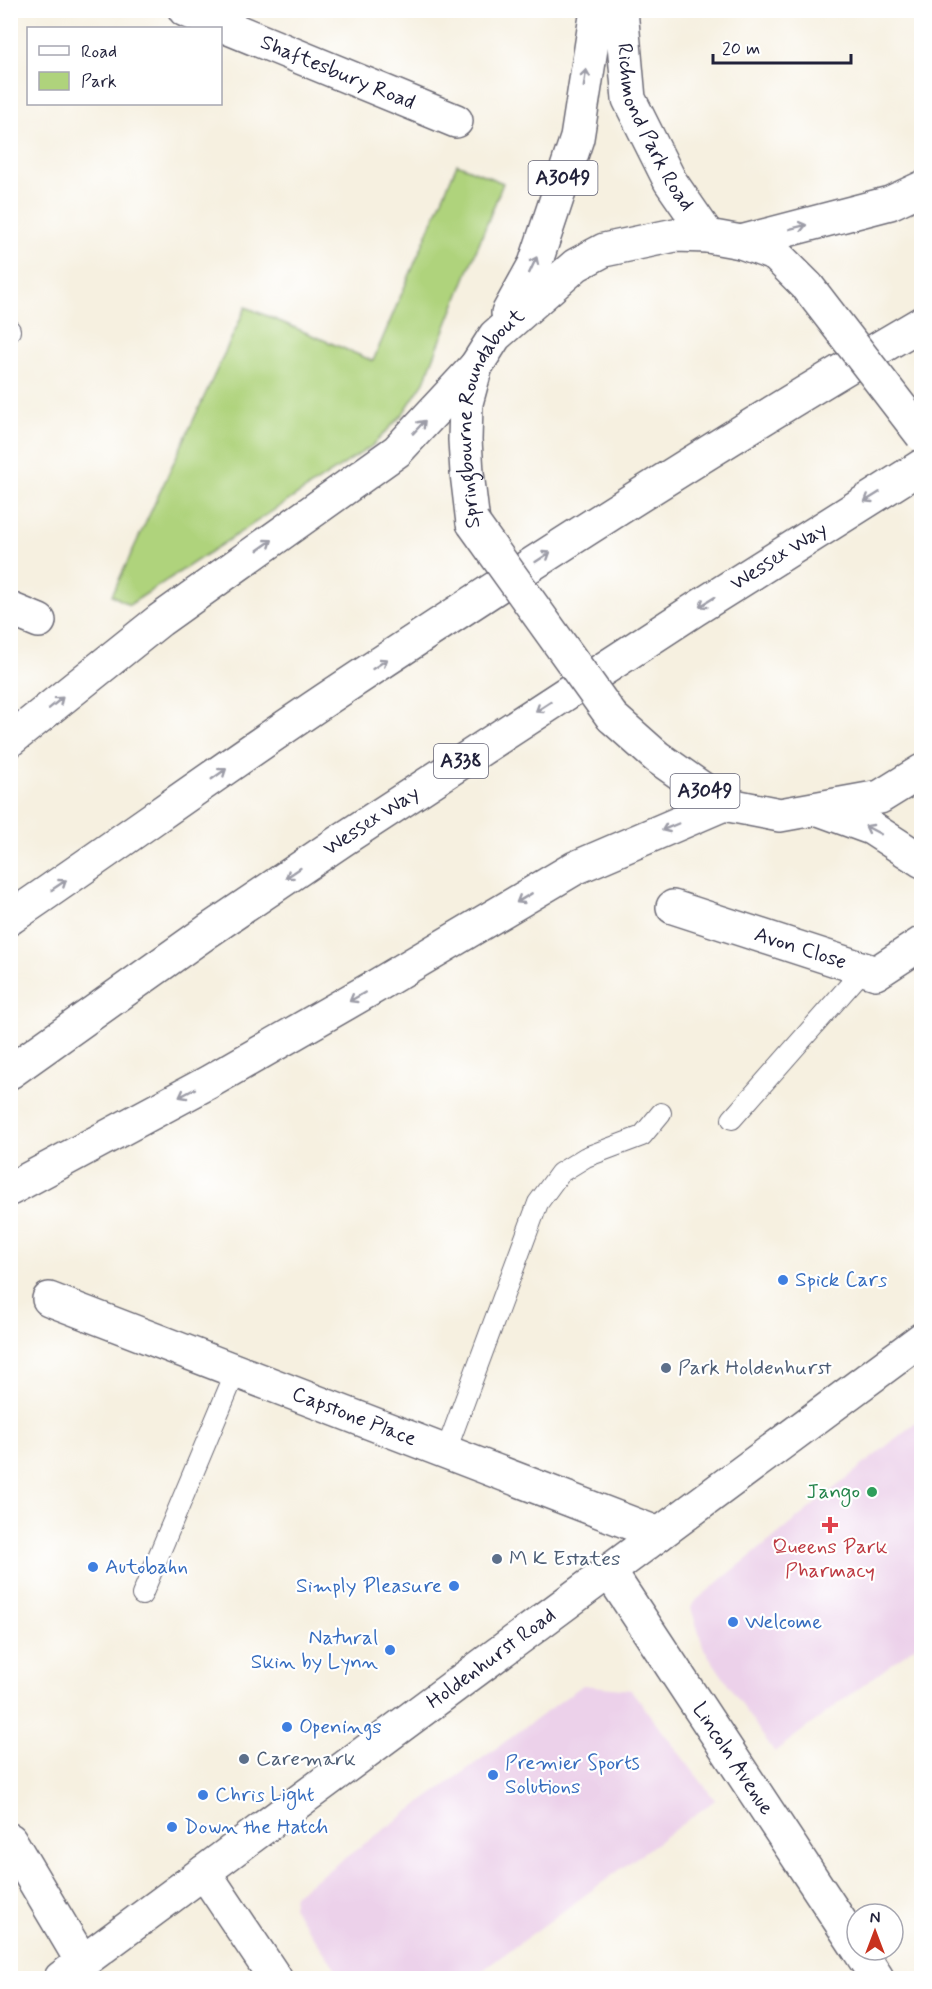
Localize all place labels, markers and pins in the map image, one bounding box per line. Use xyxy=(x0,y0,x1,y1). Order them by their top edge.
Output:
place label: Spick Cars xyxy=(795,1266,887,1294)
marker: Spick Cars xyxy=(776,1273,790,1287)
place label: Park Holdenhurst xyxy=(678,1354,832,1382)
marker: Park Holdenhurst xyxy=(659,1361,673,1375)
place label: Jango xyxy=(806,1478,860,1507)
marker: Jango xyxy=(865,1485,879,1499)
marker: Queens Park Pharmacy xyxy=(823,1518,837,1532)
place label: Queens Park Pharmacy xyxy=(772,1533,888,1585)
place label: M K Estates xyxy=(509,1545,620,1573)
marker: M K Estates xyxy=(490,1552,504,1566)
place label: Autobahn xyxy=(105,1553,188,1581)
marker: Autobahn xyxy=(86,1560,100,1574)
place label: Simply Pleasure xyxy=(296,1572,442,1600)
marker: Simply Pleasure xyxy=(447,1579,461,1593)
place label: Welcome xyxy=(745,1608,822,1636)
marker: Welcome xyxy=(726,1615,740,1629)
place label: Natural Skin by Lynn xyxy=(251,1624,379,1676)
marker: Natural Skin by Lynn xyxy=(383,1643,397,1657)
place label: Openings xyxy=(299,1713,382,1741)
marker: Openings xyxy=(280,1720,294,1734)
place label: Caremark xyxy=(256,1745,356,1773)
place label: Premier Sports Solutions xyxy=(505,1749,640,1801)
marker: Caremark xyxy=(237,1752,251,1766)
marker: Premier Sports Solutions xyxy=(486,1768,500,1782)
place label: Chris Light xyxy=(215,1781,315,1810)
marker: Chris Light xyxy=(196,1788,210,1802)
place label: Down the Hatch xyxy=(184,1813,328,1841)
marker: Down the Hatch xyxy=(165,1820,179,1834)

